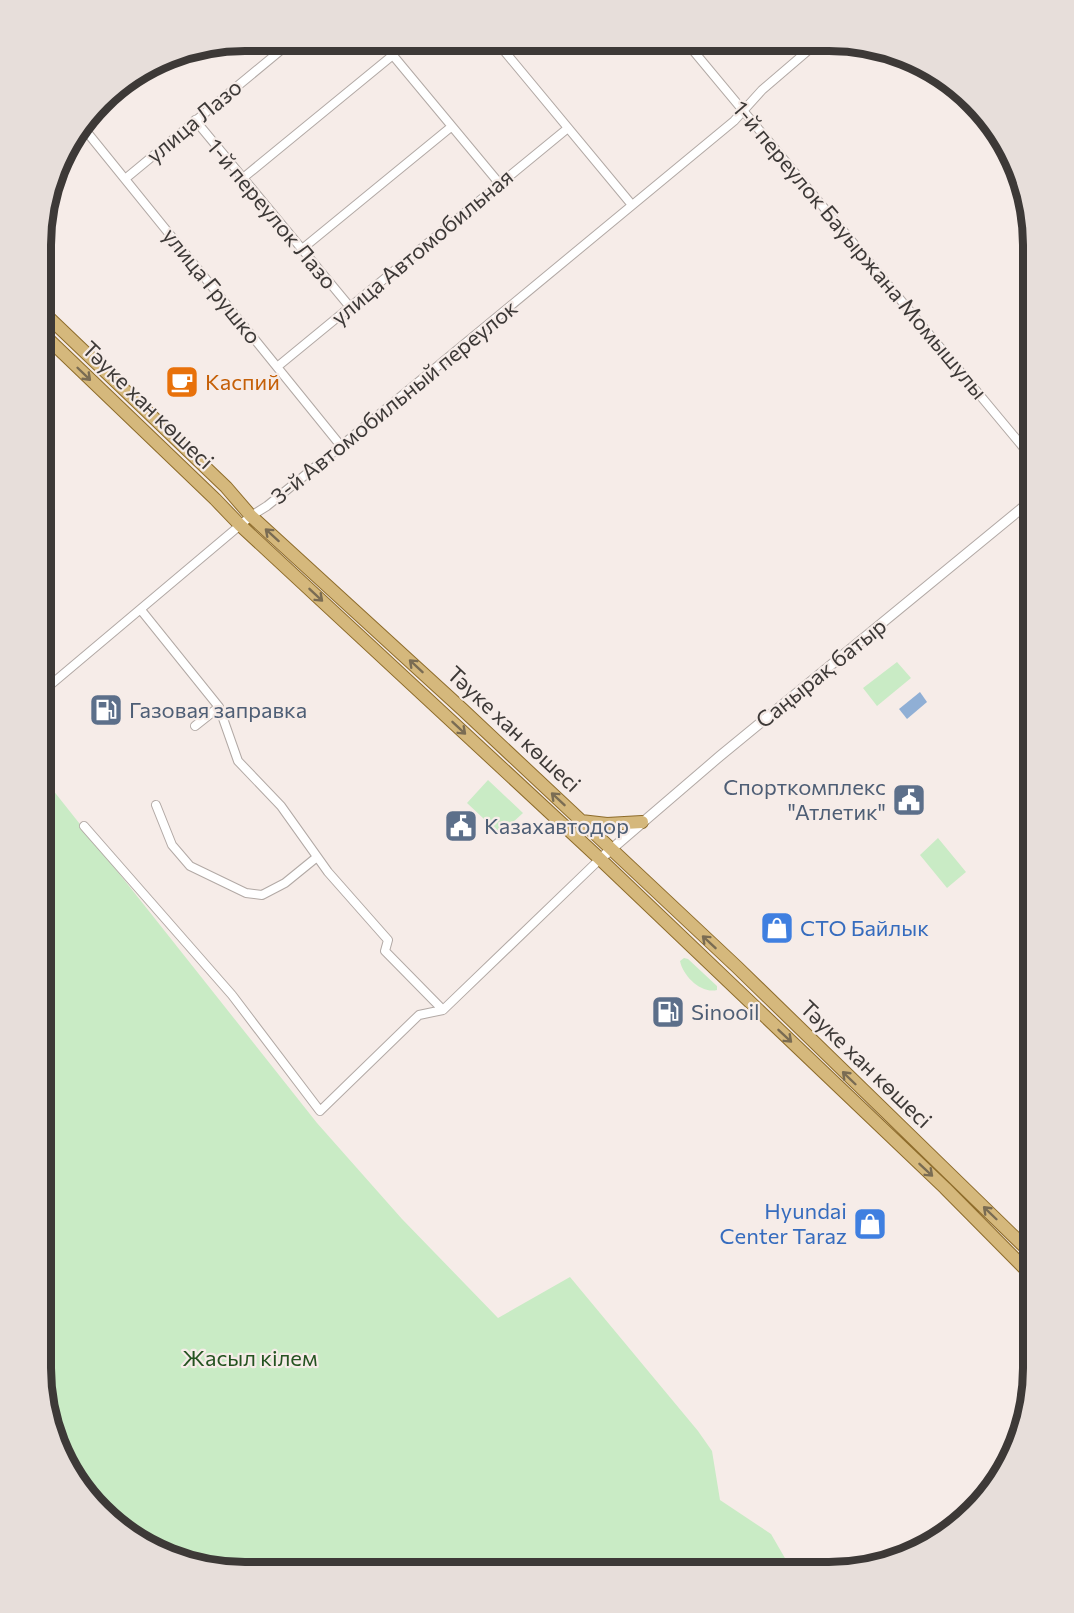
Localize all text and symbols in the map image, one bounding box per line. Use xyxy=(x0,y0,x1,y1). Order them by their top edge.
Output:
street label: улица Лазо xyxy=(141,73,247,168)
street label: 1-й переулок Бауыржана Момышулы xyxy=(727,95,993,404)
street label: 1-й переулок Лазо xyxy=(202,133,343,294)
street label: улица Автомобильная xyxy=(325,163,518,330)
street label: улица Грушко xyxy=(157,222,267,349)
street label: 3-й Автомобильный переулок xyxy=(265,294,523,509)
street label: Тәуке хан көшесі xyxy=(77,335,220,474)
cafe icon: Каспий xyxy=(164,364,200,400)
one-way arrow xyxy=(77,366,92,381)
place label: Каспий xyxy=(205,368,280,395)
one-way arrow xyxy=(264,528,279,542)
one-way arrow xyxy=(309,588,324,602)
street label: Саңырақ батыр xyxy=(750,612,891,733)
one-way arrow xyxy=(408,659,423,673)
street label: Тәуке хан көшесі xyxy=(442,660,587,797)
fuel station icon: Газовая заправка xyxy=(88,692,124,728)
place label: Газовая заправка xyxy=(129,696,307,723)
one-way arrow xyxy=(452,721,467,735)
place label: Спорткомплекс "Атлетик" xyxy=(723,773,886,825)
public building icon: Спорткомплекс "Атлетик" xyxy=(891,782,927,818)
one-way arrow xyxy=(551,793,566,807)
public building icon: Казахавтодор xyxy=(443,808,479,844)
place label: Казахавтодор xyxy=(484,812,629,839)
shop icon: СТО Байлык xyxy=(759,910,795,946)
place label: СТО Байлык xyxy=(800,914,929,941)
one-way arrow xyxy=(702,935,717,949)
fuel station icon: Sinooil xyxy=(650,994,686,1030)
street label: Тәуке хан көшесі xyxy=(795,994,938,1133)
place label: Sinooil xyxy=(691,998,760,1025)
one-way arrow xyxy=(777,1028,792,1043)
one-way arrow xyxy=(842,1070,857,1085)
one-way arrow xyxy=(919,1162,934,1177)
place label: Hyundai Center Taraz xyxy=(720,1197,847,1249)
shop icon: Hyundai Center Taraz xyxy=(852,1206,888,1242)
one-way arrow xyxy=(982,1206,997,1220)
park label: Жасыл кілем xyxy=(182,1344,318,1371)

